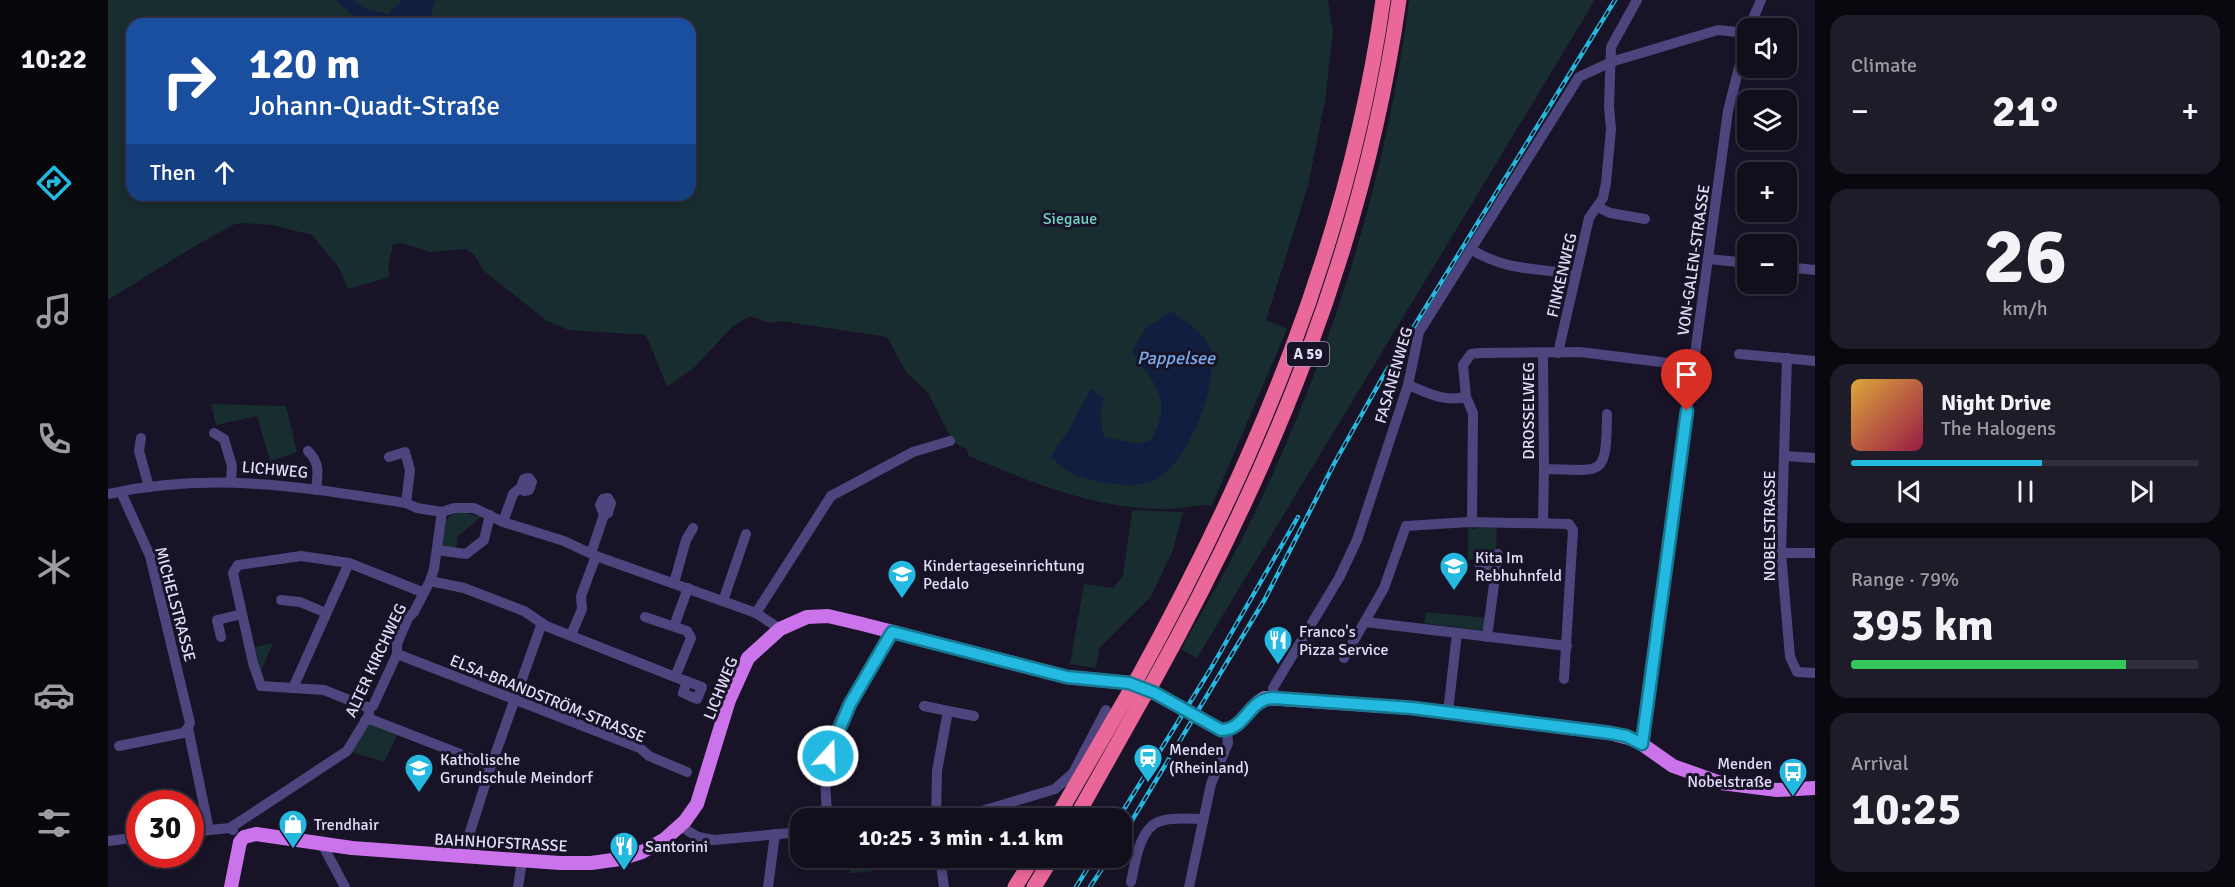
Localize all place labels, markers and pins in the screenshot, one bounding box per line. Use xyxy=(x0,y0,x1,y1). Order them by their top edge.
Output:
pin xyxy=(1661,349,1712,411)
place label: Kita Im Rebhuhnfeld xyxy=(1475,548,1562,586)
school or university icon: Kita Im Rebhuhnfeld xyxy=(1438,550,1470,592)
place label: Kindertageseinrichtung Pedalo xyxy=(923,556,1085,594)
school or university icon: Kindertageseinrichtung Pedalo xyxy=(886,558,918,600)
place label: Franco's Pizza Service xyxy=(1299,622,1388,660)
restaurant icon: Franco's Pizza Service xyxy=(1262,624,1294,666)
place label: Menden (Rheinland) xyxy=(1169,740,1249,778)
station icon: Menden (Rheinland) xyxy=(1132,742,1164,784)
place label: Katholische Grundschule Meindorf xyxy=(440,750,593,788)
school or university icon: Katholische Grundschule Meindorf xyxy=(403,752,435,794)
place label: Menden Nobelstraße xyxy=(1687,754,1772,792)
bus stop icon: Menden Nobelstraße xyxy=(1777,756,1809,798)
shop icon: Trendhair xyxy=(277,808,309,850)
place label: Trendhair xyxy=(314,815,379,835)
restaurant icon: Santorini xyxy=(608,830,640,872)
place label: Santorini xyxy=(645,837,708,857)

